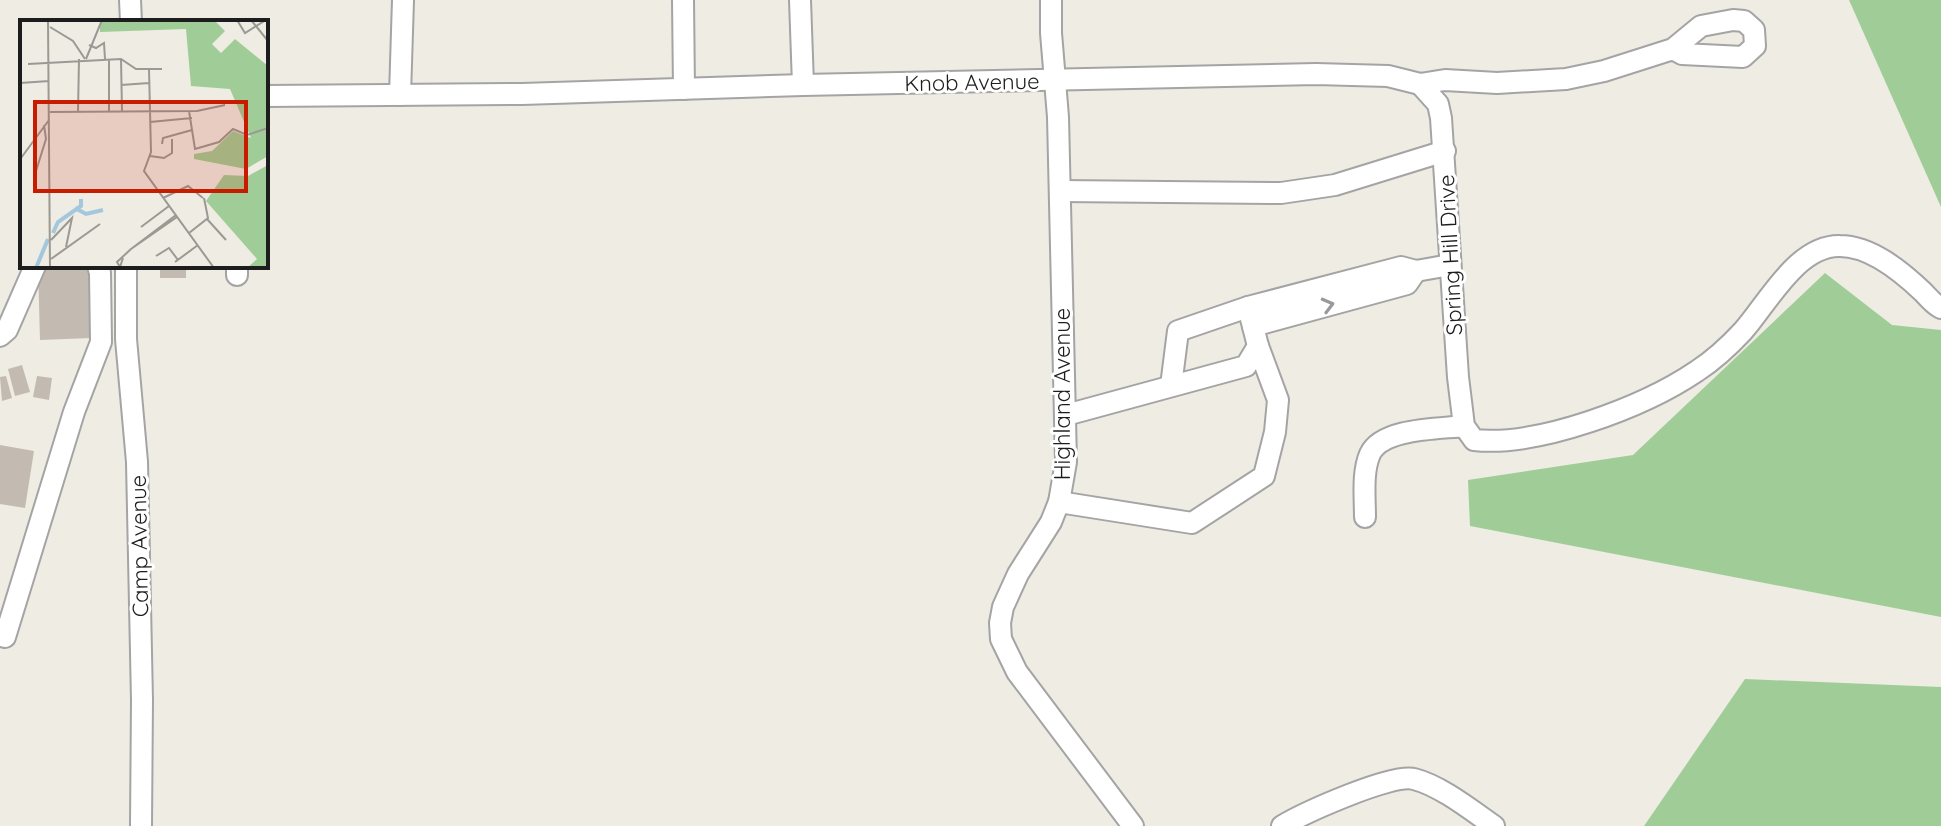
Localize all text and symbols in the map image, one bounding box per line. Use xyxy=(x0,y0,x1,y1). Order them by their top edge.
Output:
inset map xyxy=(20,20,268,268)
street label: Knob Avenue xyxy=(904,67,1040,97)
street label: Spring Hill Drive xyxy=(1432,174,1468,336)
one-way arrow xyxy=(1321,298,1335,314)
street label: Highland Avenue xyxy=(1048,308,1076,480)
street label: Camp Avenue xyxy=(124,475,154,617)

